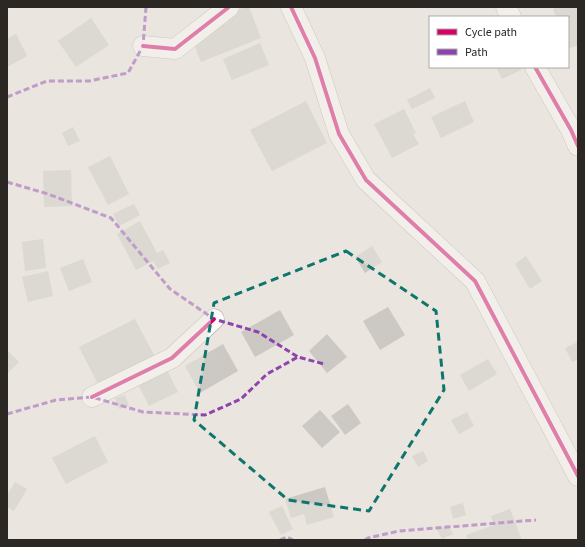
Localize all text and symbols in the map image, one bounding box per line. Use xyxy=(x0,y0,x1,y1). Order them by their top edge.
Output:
legend xyxy=(429,16,569,68)
text: Cycle path xyxy=(465,24,517,41)
text: Path xyxy=(465,44,488,61)

